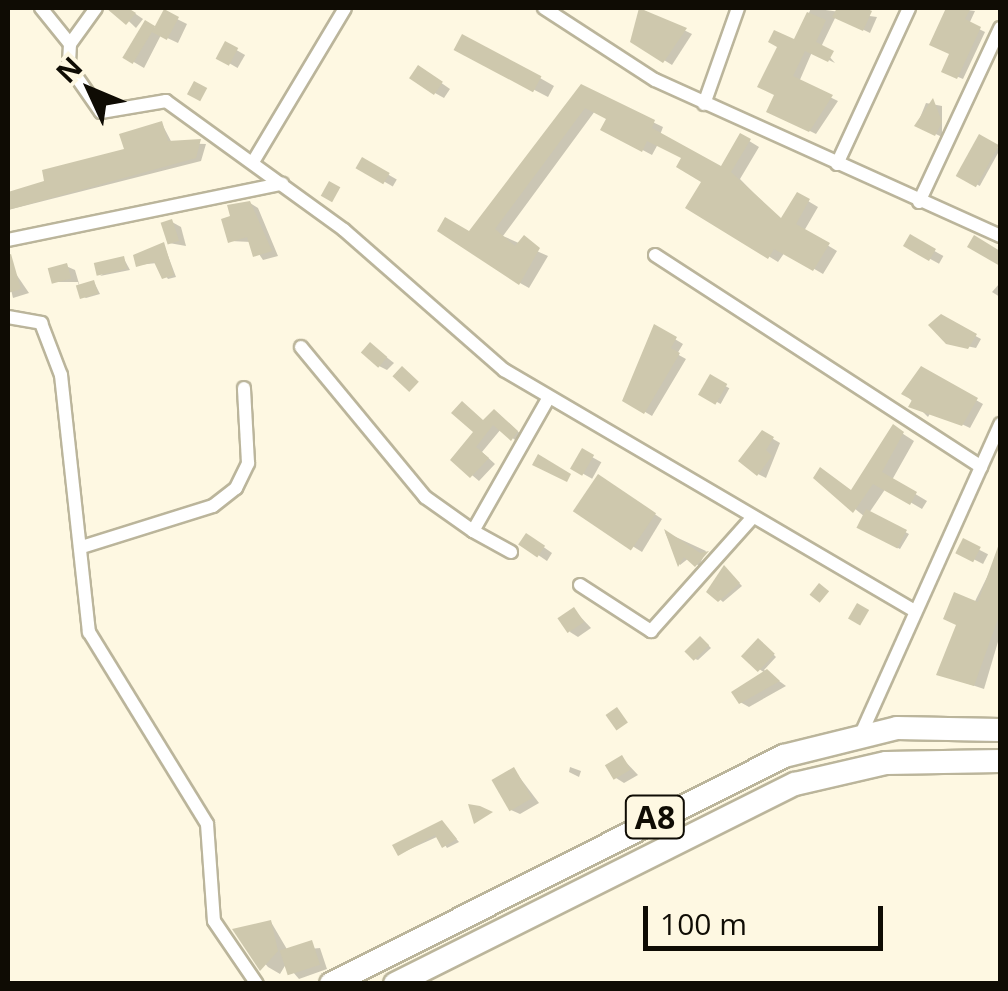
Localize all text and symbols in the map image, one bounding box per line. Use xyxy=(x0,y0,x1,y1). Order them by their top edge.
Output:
north arrow xyxy=(40,40,140,140)
text: N xyxy=(47,48,90,91)
road number: A8 xyxy=(622,790,688,844)
scale bar xyxy=(648,886,888,948)
text: 100 m xyxy=(660,903,747,944)

